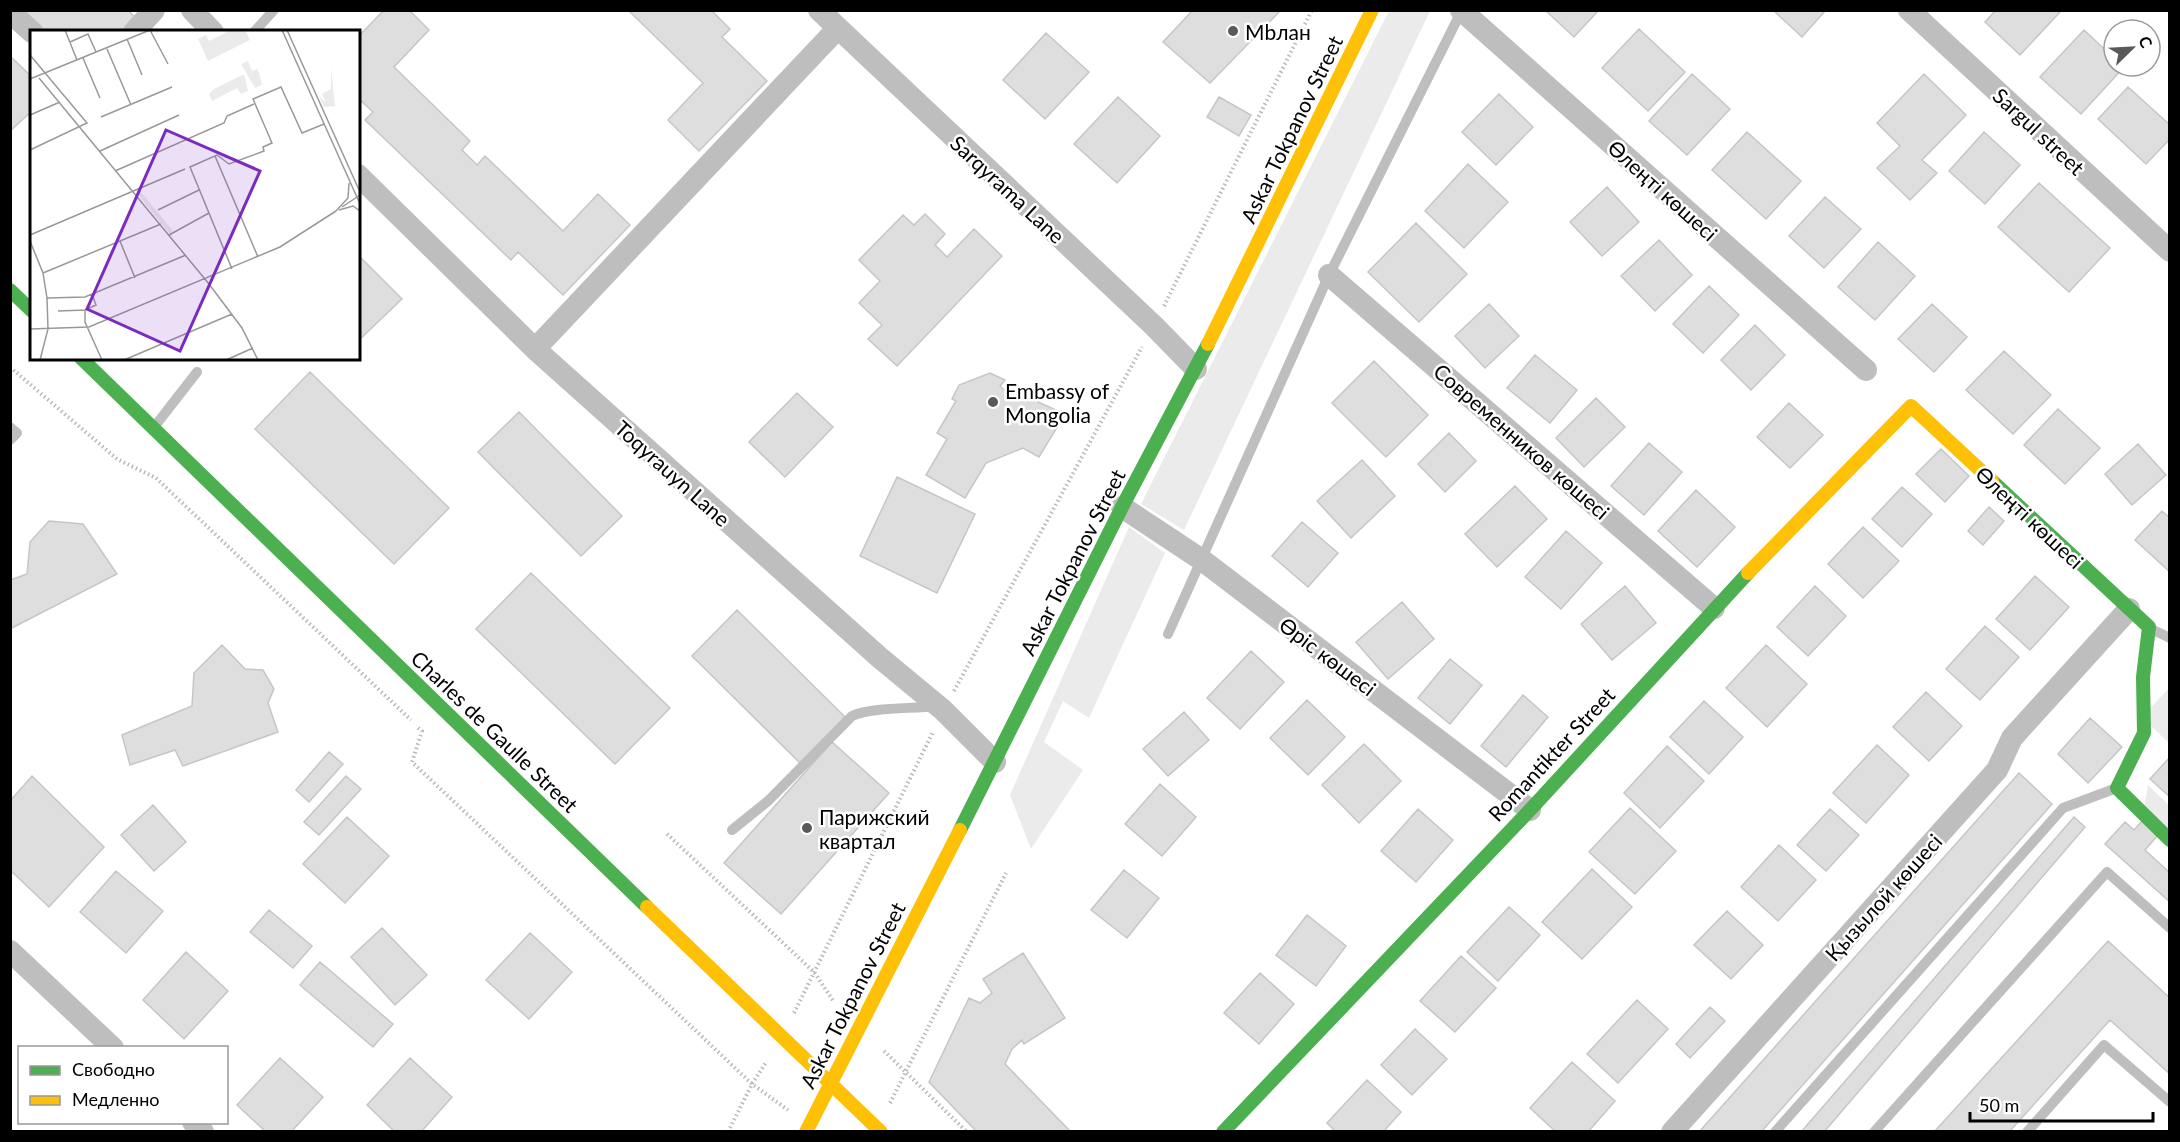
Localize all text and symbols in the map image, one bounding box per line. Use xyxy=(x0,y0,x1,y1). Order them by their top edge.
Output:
north arrow xyxy=(2102,18,2162,78)
place label: Мbлан xyxy=(1245,19,1311,44)
marker: Мbлан xyxy=(1226,24,1240,38)
inset map xyxy=(30,30,360,360)
street label: Askar Tokpanov Street xyxy=(1235,31,1347,227)
text: С xyxy=(2135,33,2157,51)
street label: Sargul street xyxy=(1988,82,2090,180)
street label: Sarqyrama Lane xyxy=(946,130,1070,248)
street label: Өлеңті көшесі xyxy=(1603,134,1723,246)
street label: Современников көшесі xyxy=(1429,358,1615,524)
place label: Embassy of Mongolia xyxy=(1005,378,1110,427)
marker: Embassy of Mongolia xyxy=(986,395,1000,409)
street label: Toqyrauyn Lane xyxy=(610,415,736,531)
street label: Өлеңті көшесі xyxy=(1971,461,2089,573)
street label: Askar Tokpanov Street xyxy=(1014,464,1130,659)
street label: Өріс көшесі xyxy=(1275,612,1381,700)
street label: Charles de Gaulle Street xyxy=(407,645,584,817)
street label: Romantikter Street xyxy=(1483,682,1620,826)
place label: Парижский квартал xyxy=(819,804,930,853)
marker: Парижский квартал xyxy=(800,821,814,835)
street label: Қызылой көшесі xyxy=(1820,828,1946,966)
street label: Askar Tokpanov Street xyxy=(794,897,910,1092)
legend xyxy=(18,1046,228,1124)
text: Свободно xyxy=(72,1058,155,1080)
scale bar xyxy=(1970,1085,2153,1123)
text: Медленно xyxy=(72,1088,160,1110)
text: 50 m xyxy=(1979,1094,2019,1116)

